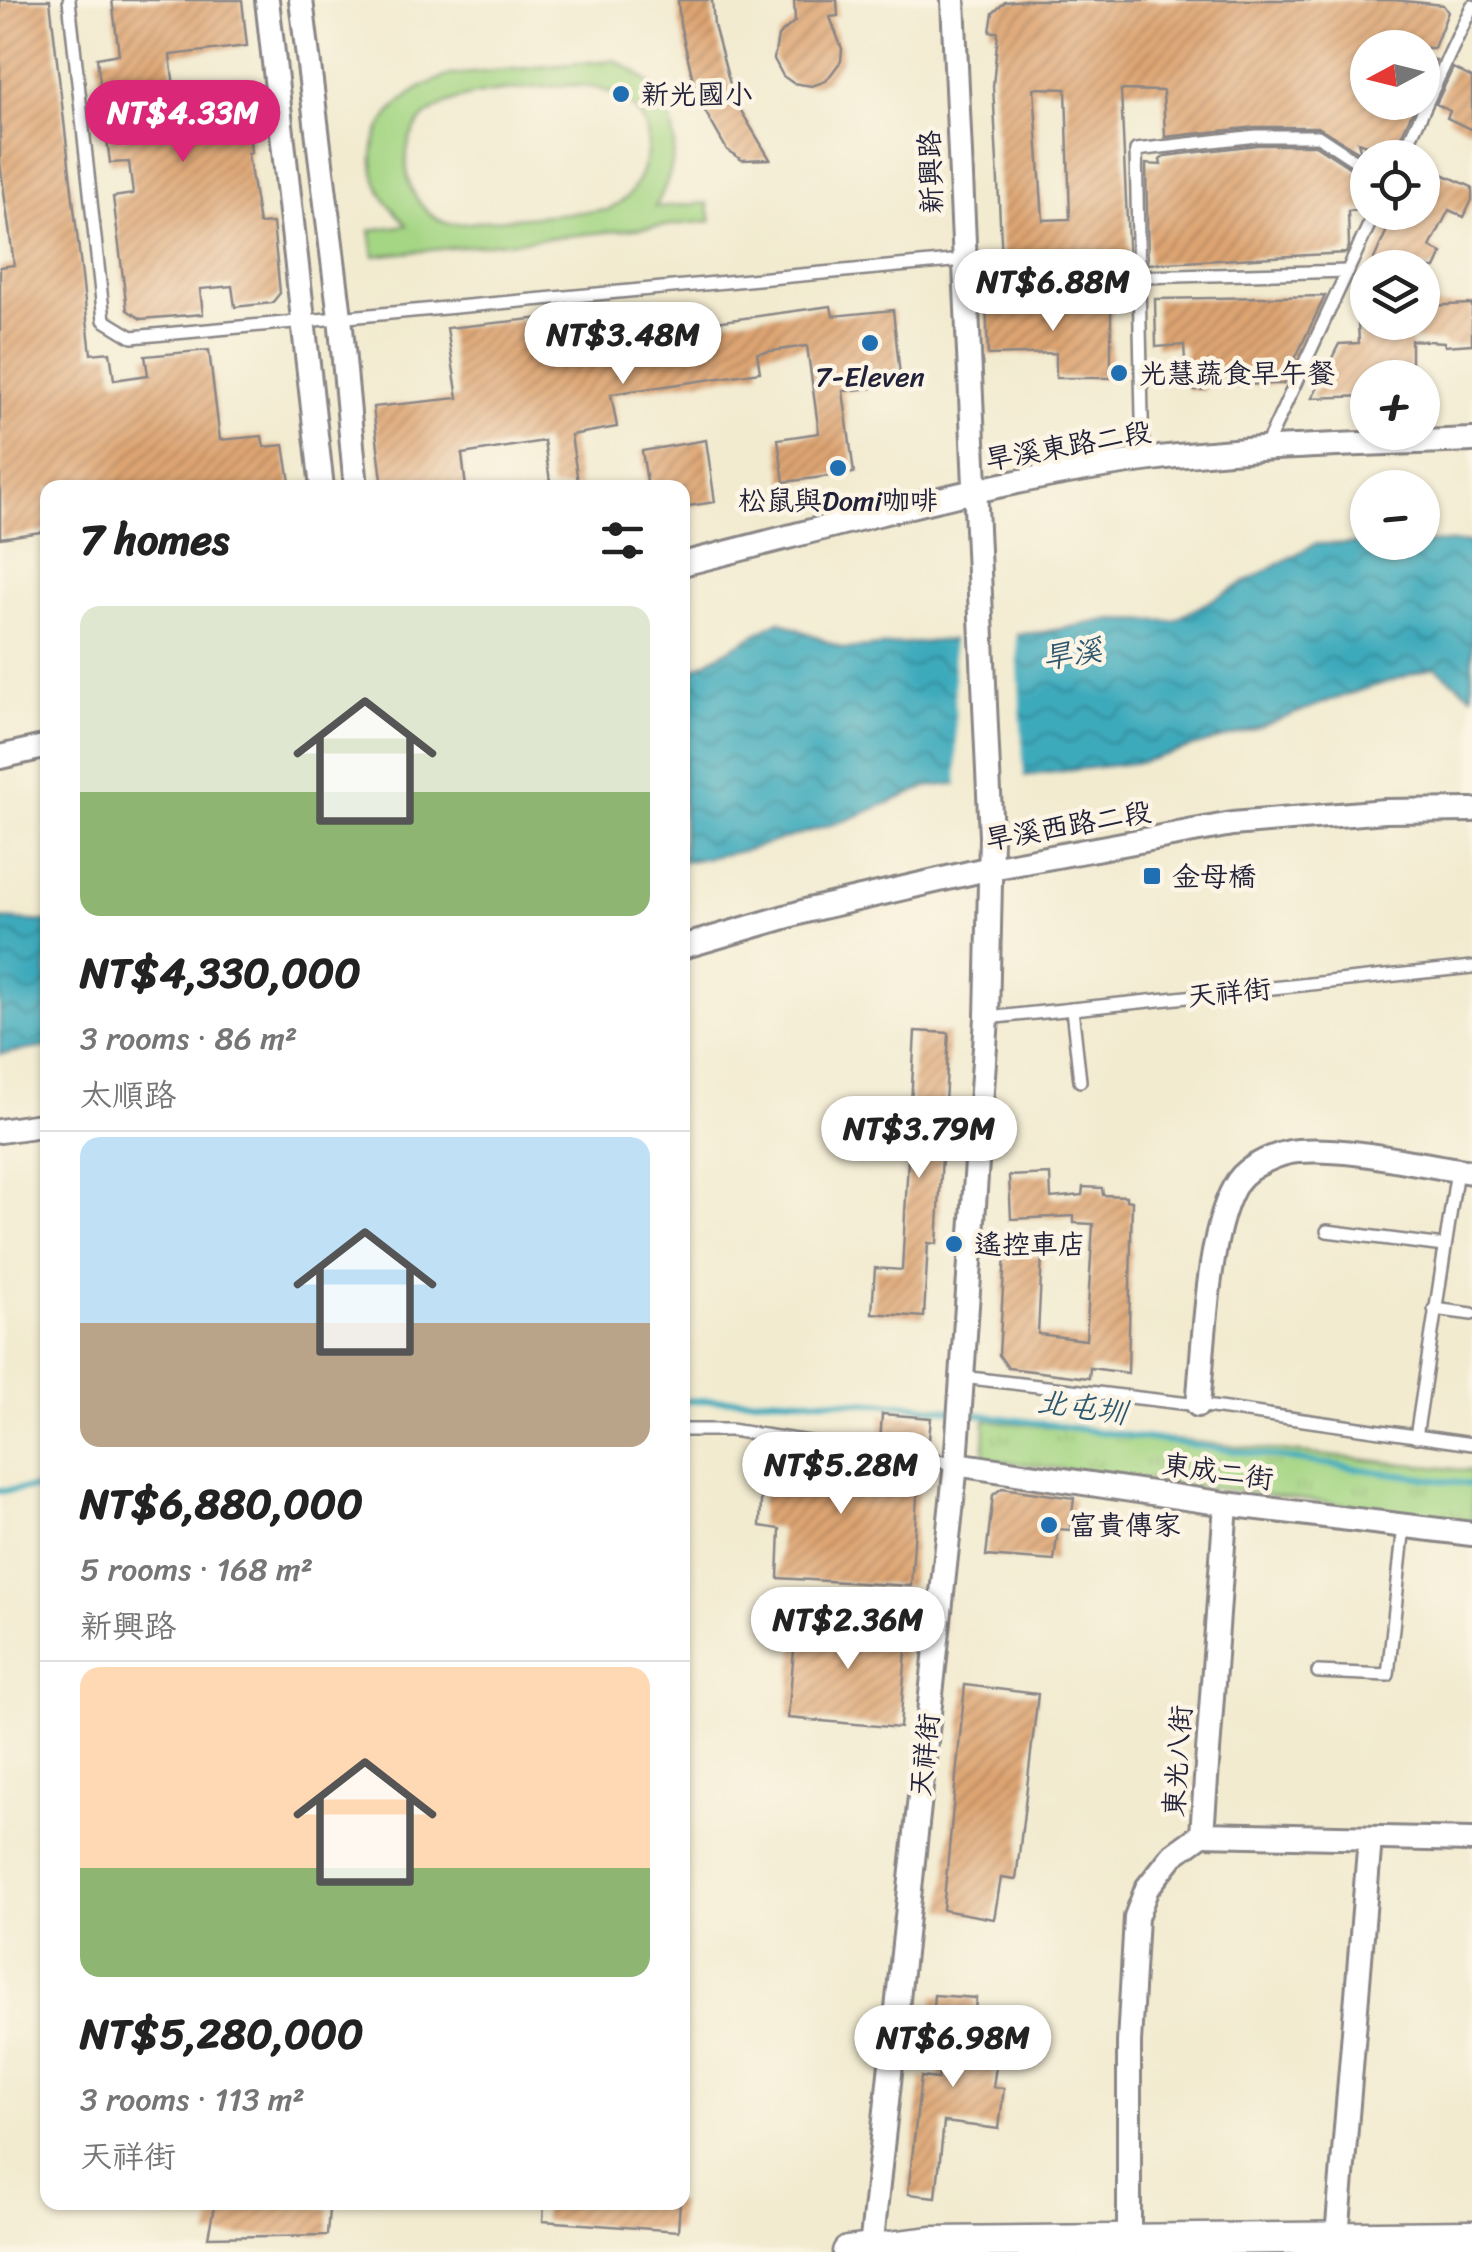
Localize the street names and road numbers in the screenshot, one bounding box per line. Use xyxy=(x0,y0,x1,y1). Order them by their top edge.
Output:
street label: 新興路 xyxy=(905,129,956,215)
street label: 旱溪東路二段 xyxy=(981,407,1155,484)
street label: 旱溪西路二段 xyxy=(981,787,1155,864)
street label: 天祥街 xyxy=(1185,964,1273,1021)
street label: 東成二街 xyxy=(1159,1439,1277,1504)
street label: 東光八街 xyxy=(1149,1703,1206,1819)
street label: 天祥街 xyxy=(896,1711,953,1799)

